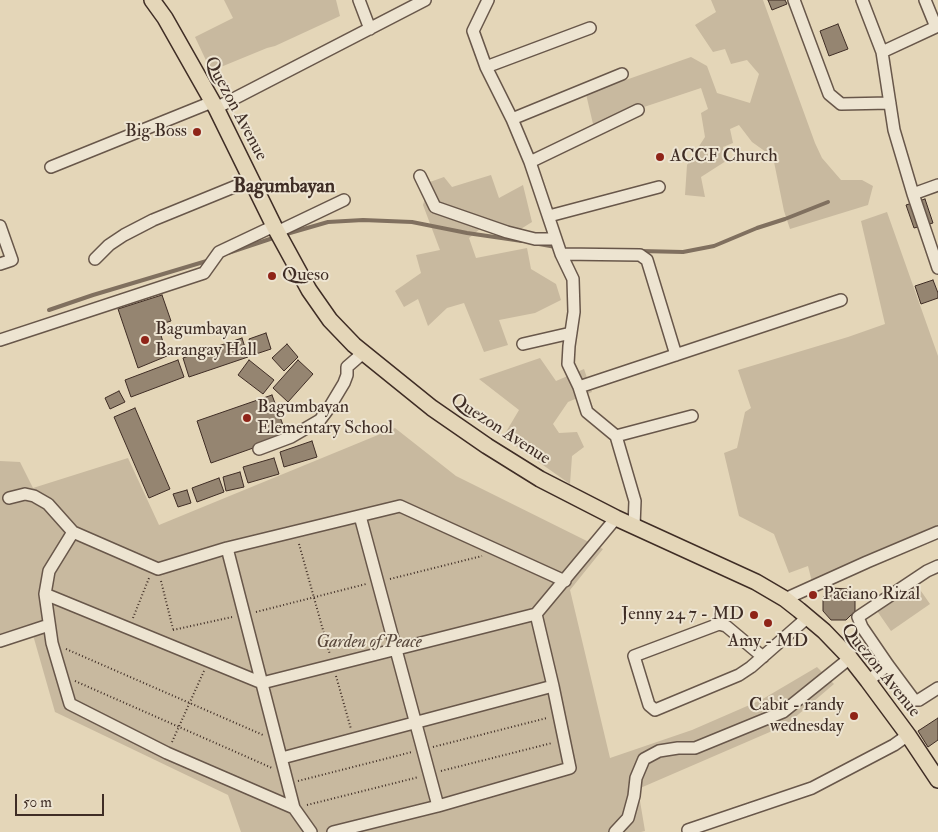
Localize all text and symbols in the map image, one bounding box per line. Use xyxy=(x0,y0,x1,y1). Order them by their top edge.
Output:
street label: Quezon Avenue xyxy=(199,53,271,165)
place label: Big Boss xyxy=(125,121,187,143)
marker: Big Boss xyxy=(191,126,203,138)
place label: ACCF Church xyxy=(670,146,778,168)
marker: ACCF Church xyxy=(654,151,666,163)
district label: Bagumbayan xyxy=(233,176,335,200)
place label: Queso xyxy=(282,265,329,287)
marker: Queso xyxy=(266,270,278,282)
place label: Bagumbayan Barangay Hall xyxy=(155,319,257,362)
marker: Bagumbayan Barangay Hall xyxy=(139,334,151,346)
street label: Quezon Avenue xyxy=(446,390,554,470)
place label: Bagumbayan Elementary School xyxy=(257,397,393,439)
marker: Bagumbayan Elementary School xyxy=(241,412,253,424)
place label: Paciano Rizal xyxy=(823,584,920,606)
marker: Paciano Rizal xyxy=(807,589,819,601)
place label: Jenny 24 7 - MD xyxy=(621,604,744,626)
marker: Jenny 24 7 - MD xyxy=(748,609,760,621)
marker: Amy - MD xyxy=(762,617,774,629)
street label: Quezon Avenue xyxy=(836,620,924,722)
place label: Amy - MD xyxy=(728,631,808,653)
park label: Garden of Peace xyxy=(316,632,422,654)
place label: Cabit - randy wednesday xyxy=(749,695,844,738)
marker: Cabit - randy wednesday xyxy=(848,710,860,722)
scale bar xyxy=(18,784,106,816)
text: 50 m xyxy=(23,793,52,812)

